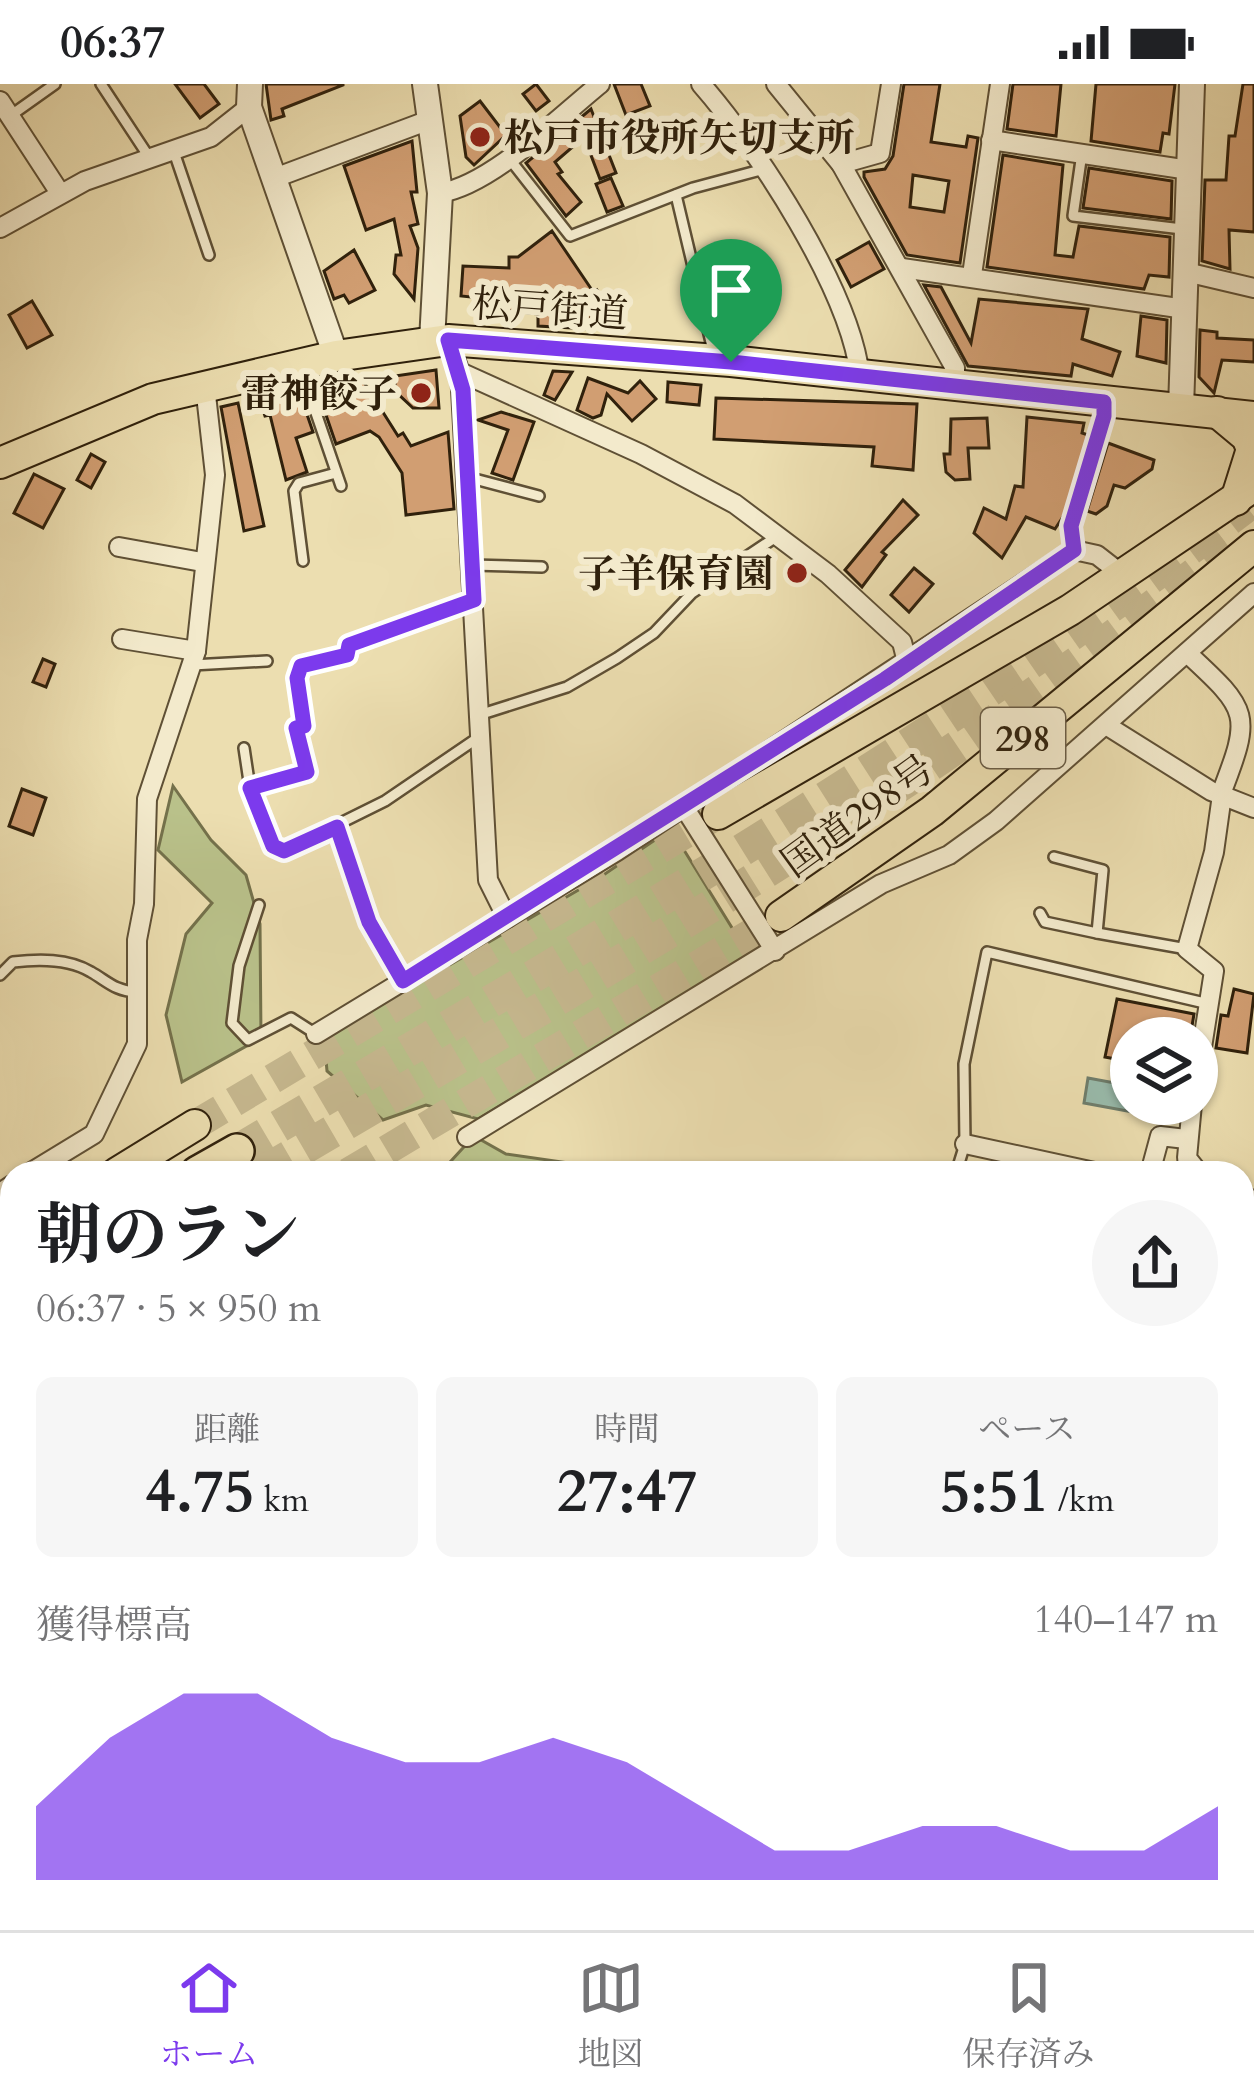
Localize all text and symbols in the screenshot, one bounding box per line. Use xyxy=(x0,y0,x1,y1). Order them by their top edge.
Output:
text: 06:37 xyxy=(60,12,165,73)
place label: 松戸市役所矢切支所 xyxy=(504,112,855,165)
marker: 松戸市役所矢切支所 xyxy=(467,124,493,150)
pin xyxy=(680,239,782,362)
icon: arrive xyxy=(698,257,764,323)
street label: 松戸街道 xyxy=(470,278,630,341)
place label: 雷神餃子 xyxy=(241,368,397,421)
marker: 雷神餃子 xyxy=(408,380,434,406)
place label: 子羊保育園 xyxy=(578,548,773,601)
marker: 子羊保育園 xyxy=(784,560,810,586)
road number: 298 xyxy=(981,708,1065,768)
street label: 国道298号 xyxy=(771,743,945,890)
map controls xyxy=(1110,1017,1218,1125)
button: layers xyxy=(1110,1017,1218,1125)
text: 朝のラン xyxy=(36,1192,300,1281)
button: share xyxy=(1092,1200,1218,1326)
text: 06:37 · 5 × 950 m xyxy=(36,1282,321,1335)
text: 距離 xyxy=(194,1407,260,1452)
text: 時間 xyxy=(594,1407,660,1452)
text: ペース xyxy=(978,1407,1076,1452)
text: 4.75 xyxy=(145,1452,255,1533)
text: 27:47 xyxy=(557,1452,697,1533)
text: 5:51 xyxy=(940,1452,1049,1533)
text: km xyxy=(255,1478,309,1523)
text: /km xyxy=(1049,1478,1114,1523)
text: 140–147 m xyxy=(1033,1593,1218,1646)
text: 獲得標高 xyxy=(36,1599,192,1652)
tab: ホーム xyxy=(160,1955,259,2077)
tab: 地図 xyxy=(578,1955,644,2077)
tab: 保存済み xyxy=(963,1955,1095,2077)

